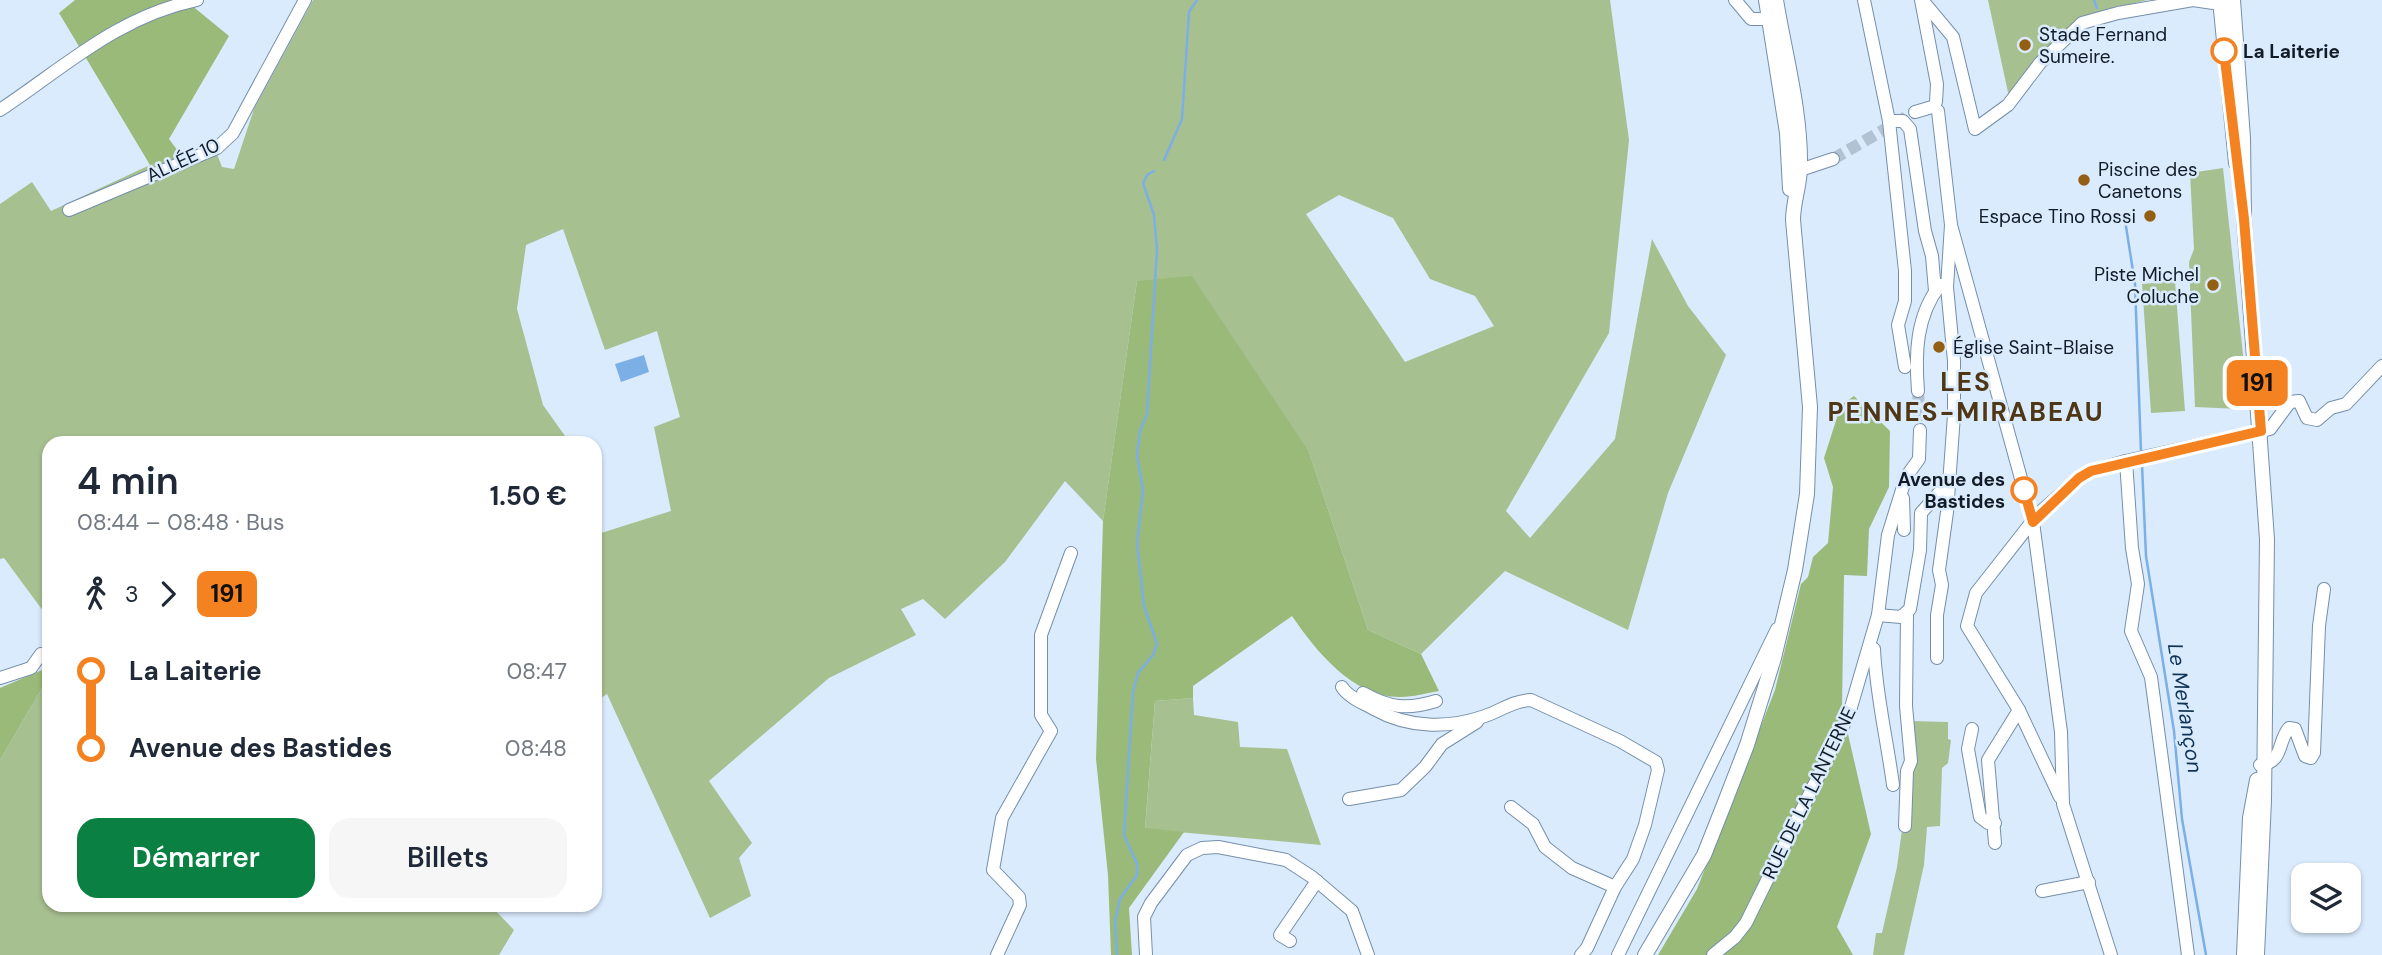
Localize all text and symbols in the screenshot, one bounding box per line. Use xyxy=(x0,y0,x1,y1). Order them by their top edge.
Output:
place label: Stade Fernand Sumeire. xyxy=(2039,22,2167,69)
marker: Stade Fernand Sumeire. xyxy=(2017,37,2033,53)
marker: La Laiterie xyxy=(2211,38,2237,64)
place label: La Laiterie xyxy=(2243,39,2340,64)
street label: ALLÉE 10 xyxy=(142,132,224,188)
place label: Piscine des Canetons xyxy=(2098,157,2198,204)
marker: Piscine des Canetons xyxy=(2076,172,2092,188)
place label: Espace Tino Rossi xyxy=(1979,204,2136,229)
marker: Espace Tino Rossi xyxy=(2142,208,2158,224)
place label: Piste Michel Coluche xyxy=(2094,262,2199,309)
marker: Piste Michel Coluche xyxy=(2205,277,2221,293)
place label: Église Saint-Blaise xyxy=(1953,335,2114,360)
marker: Église Saint-Blaise xyxy=(1931,339,1947,355)
line badge: 191 xyxy=(2217,360,2297,406)
district label: LES PENNES-MIRABEAU xyxy=(1827,365,2105,429)
text: 191 xyxy=(2241,367,2273,398)
text: 4 min xyxy=(77,456,179,506)
place label: Avenue des Bastides xyxy=(1898,467,2005,514)
marker: Avenue des Bastides xyxy=(2011,477,2037,503)
text: 1.50 € xyxy=(490,479,567,513)
text: 08:44 – 08:48 · Bus xyxy=(77,507,285,537)
icon: walk xyxy=(77,575,115,613)
icon: forward xyxy=(149,575,187,613)
text: 191 xyxy=(211,578,243,609)
text: 3 xyxy=(125,579,139,609)
water label: Le Merlançon xyxy=(2161,641,2209,775)
text: La Laiterie xyxy=(129,654,262,688)
text: 08:47 xyxy=(506,656,567,686)
street label: RUE DE LA LANTERNE xyxy=(1756,703,1862,883)
text: Avenue des Bastides xyxy=(129,731,392,765)
text: 08:48 xyxy=(505,733,567,763)
button: Démarrer xyxy=(77,818,315,898)
button: Billets xyxy=(329,818,567,898)
map controls xyxy=(2291,863,2361,933)
button: layers xyxy=(2291,863,2361,933)

